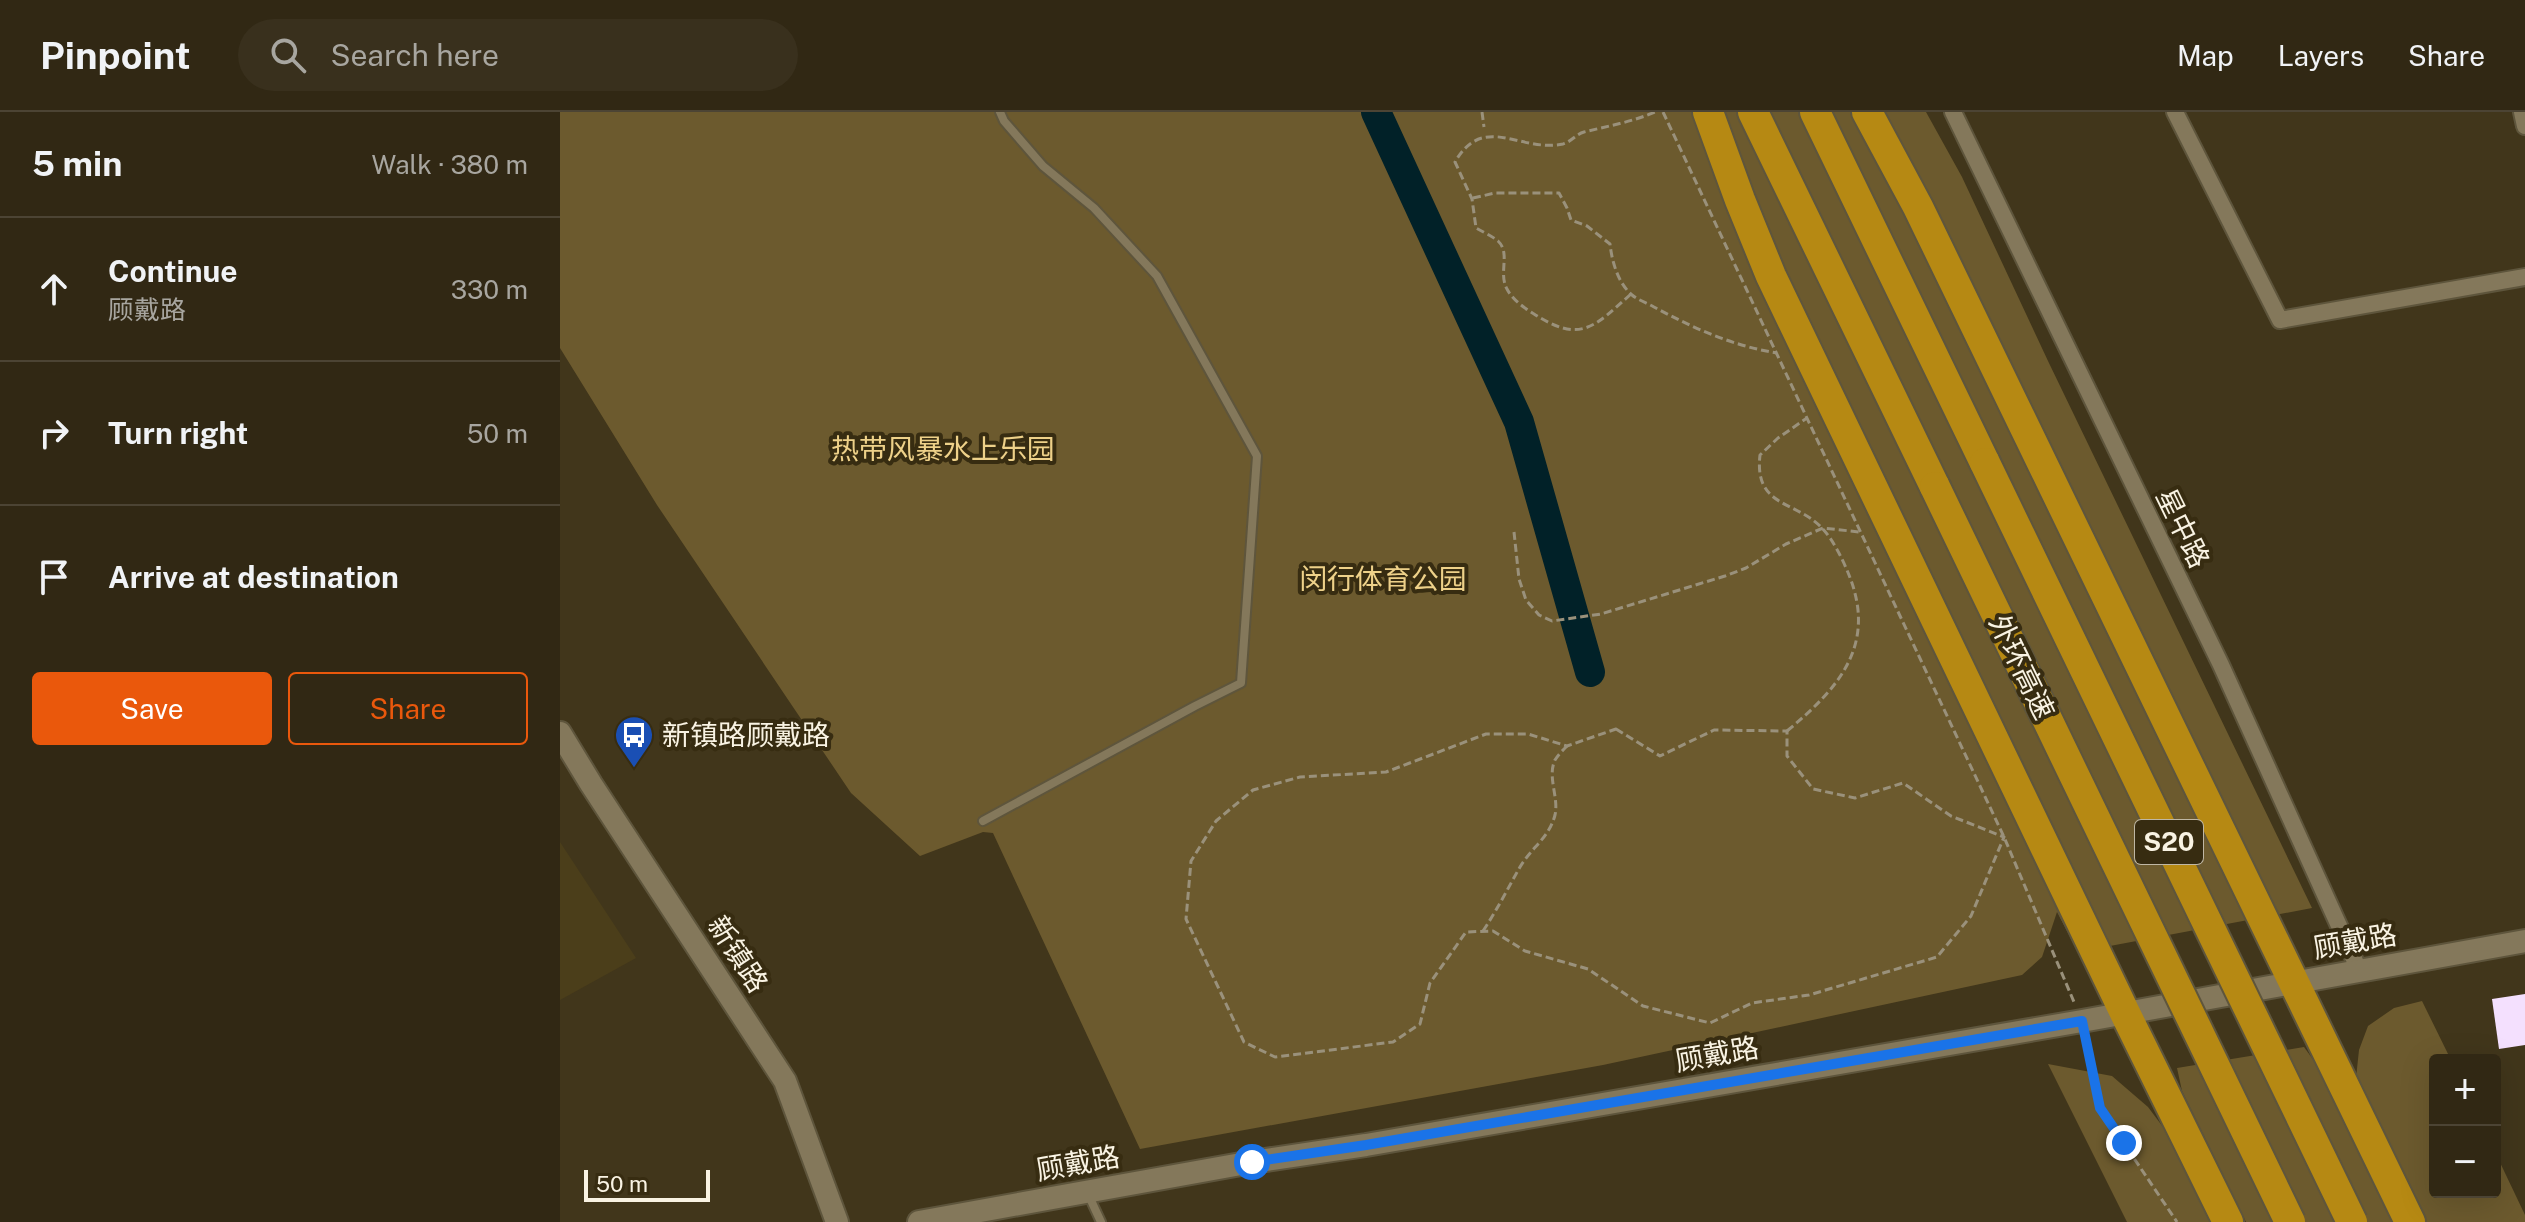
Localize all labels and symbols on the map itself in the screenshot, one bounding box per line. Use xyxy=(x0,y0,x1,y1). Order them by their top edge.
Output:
park label: 热带风暴水上乐园 xyxy=(831,432,1055,465)
street label: 星中路 xyxy=(2150,483,2217,573)
park label: 闵行体育公园 xyxy=(1299,562,1467,595)
street label: 外环高速 xyxy=(1983,609,2062,724)
bus stop icon: 新镇路顾戴路 xyxy=(613,714,655,769)
place label: 新镇路顾戴路 xyxy=(662,718,830,751)
road number: S20 xyxy=(2135,820,2203,864)
street label: 新镇路 xyxy=(702,910,775,998)
street label: 顾戴路 xyxy=(2311,917,2399,964)
street label: 顾戴路 xyxy=(1673,1030,1761,1077)
route end xyxy=(2106,1125,2142,1161)
street label: 顾戴路 xyxy=(1034,1139,1122,1186)
route start xyxy=(1234,1144,1270,1180)
scale bar xyxy=(584,1166,710,1202)

